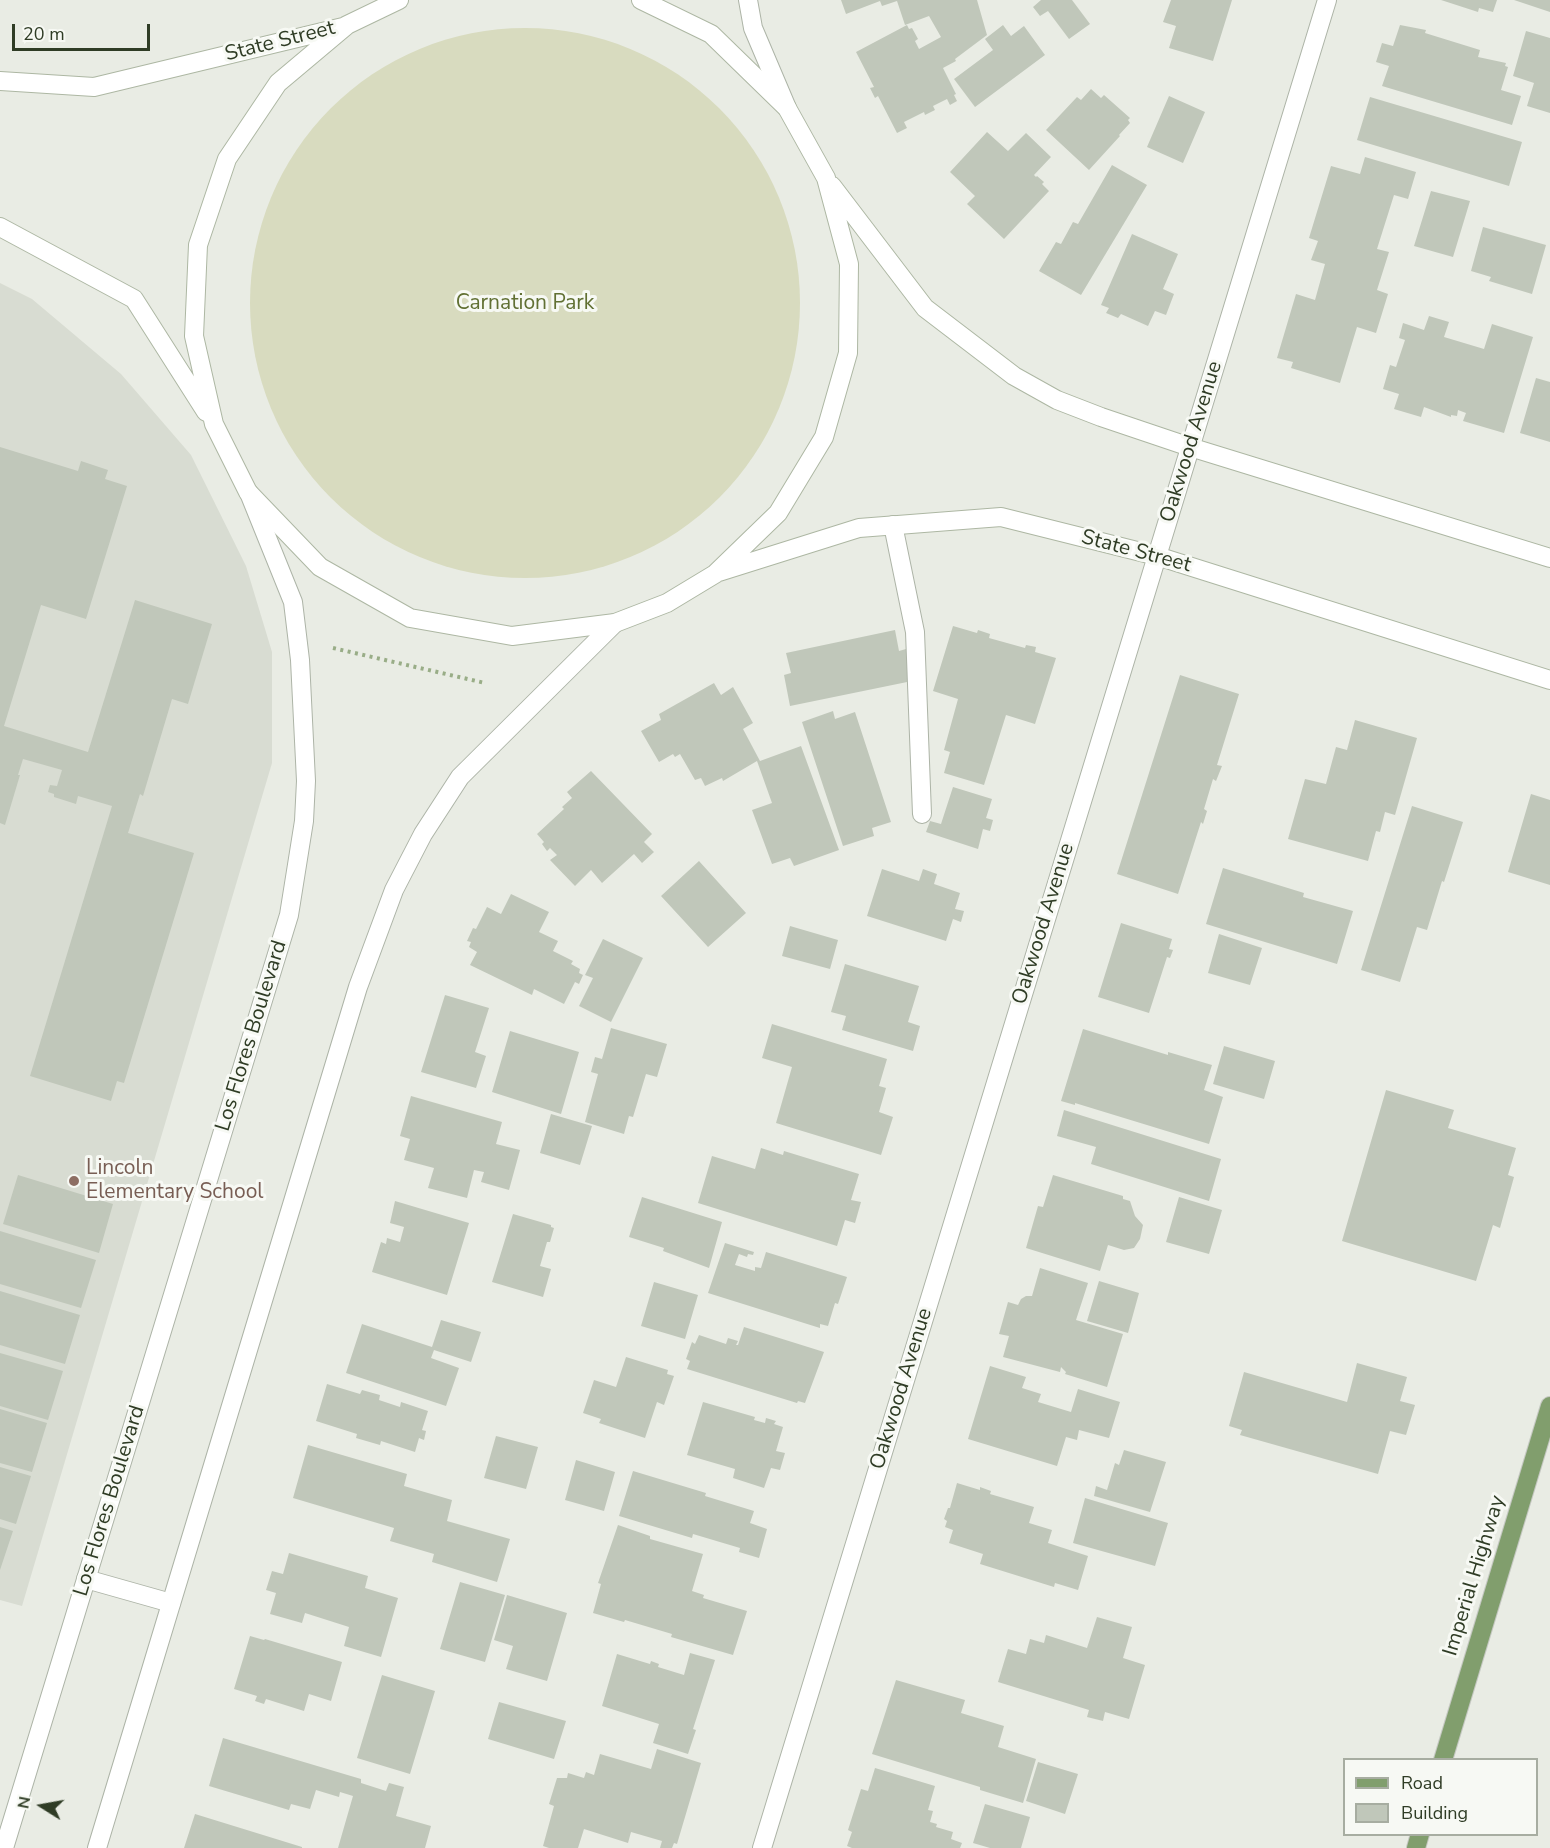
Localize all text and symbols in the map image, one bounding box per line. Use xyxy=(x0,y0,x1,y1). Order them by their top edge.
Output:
scale bar xyxy=(15,12,153,50)
street label: State Street xyxy=(222,16,338,68)
text: 20 m xyxy=(23,22,65,46)
park label: Carnation Park xyxy=(456,291,594,317)
street label: Oakwood Avenue xyxy=(1155,358,1229,526)
street label: State Street xyxy=(1078,525,1194,579)
street label: Oakwood Avenue xyxy=(1007,840,1081,1008)
street label: Los Flores Boulevard xyxy=(211,938,293,1134)
place label: Lincoln Elementary School xyxy=(86,1156,264,1206)
marker: Lincoln Elementary School xyxy=(67,1174,81,1188)
street label: Oakwood Avenue xyxy=(865,1305,939,1473)
street label: Los Flores Boulevard xyxy=(69,1403,151,1599)
street label: Imperial Highway xyxy=(1439,1493,1511,1659)
legend xyxy=(1343,1758,1538,1836)
text: Road xyxy=(1401,1771,1443,1795)
north arrow xyxy=(12,1776,72,1836)
text: N xyxy=(12,1795,36,1811)
text: Building xyxy=(1401,1801,1468,1825)

